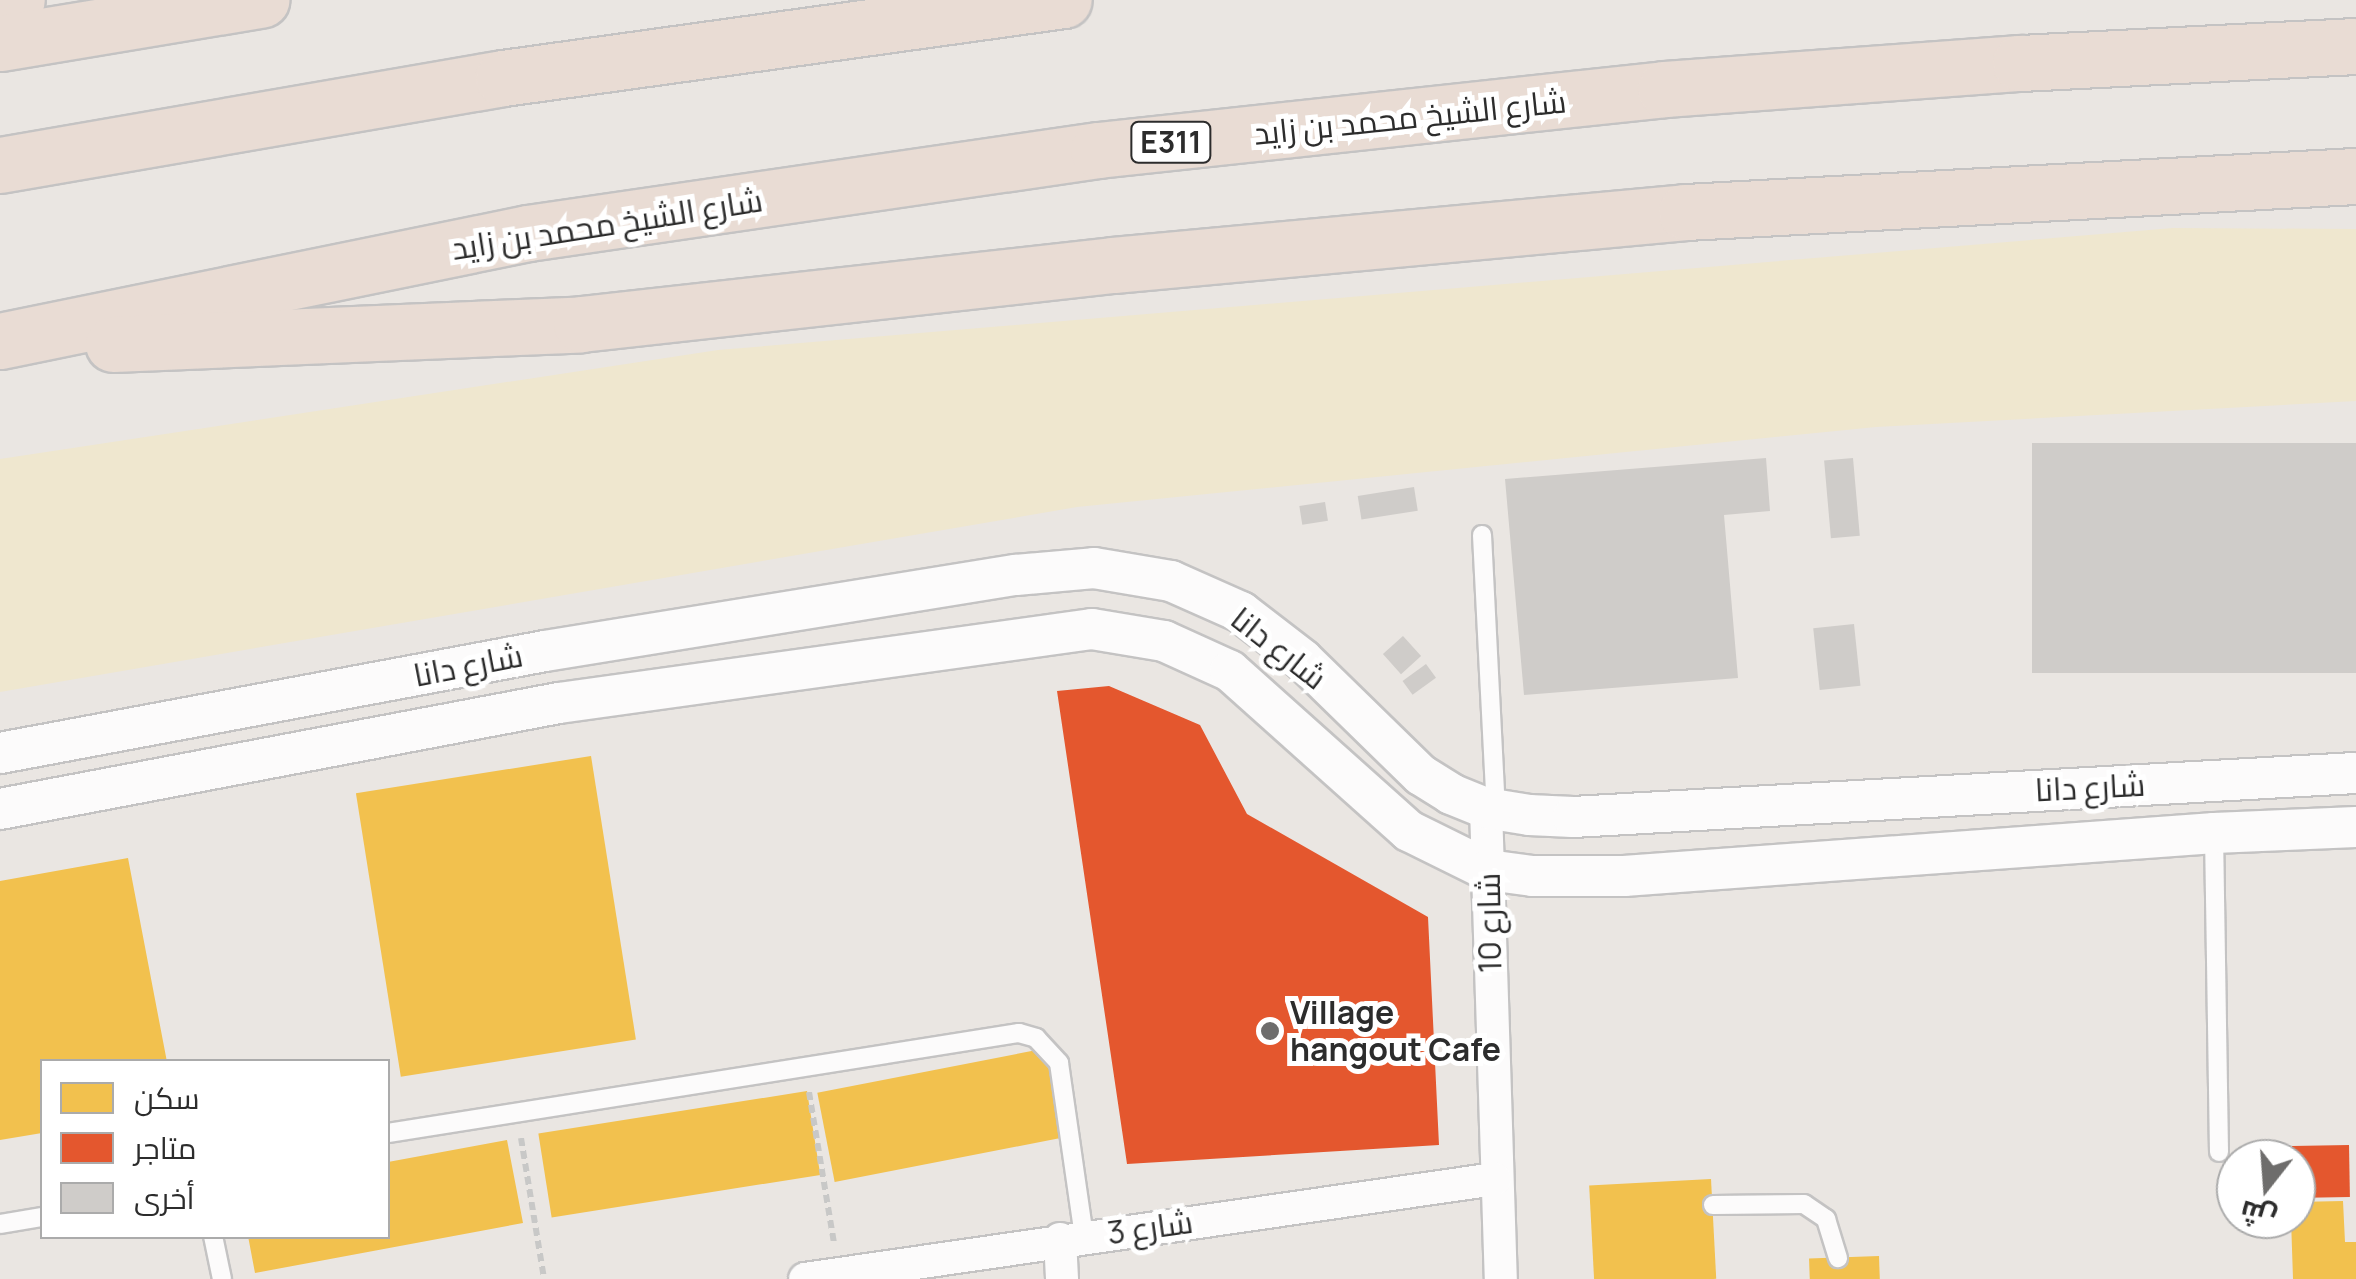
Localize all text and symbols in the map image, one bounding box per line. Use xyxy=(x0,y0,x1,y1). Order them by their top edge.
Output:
street label: شارع الشيخ محمد بن زايد xyxy=(1252,81,1568,153)
road number: E311 xyxy=(1128,117,1214,167)
street label: شارع الشيخ محمد بن زايد xyxy=(449,180,765,268)
street label: شارع دانا xyxy=(1224,599,1334,697)
street label: شارع دانا xyxy=(410,636,526,694)
street label: شارع دانا xyxy=(2034,765,2146,809)
street label: شارع 10 xyxy=(1469,872,1509,974)
place label: Village hangout Cafe xyxy=(1290,994,1501,1069)
marker: Village hangout Cafe xyxy=(1259,1020,1281,1042)
legend xyxy=(40,1059,390,1239)
text: سكن xyxy=(134,1077,200,1118)
text: متاجر xyxy=(134,1127,197,1168)
north arrow xyxy=(2216,1139,2316,1239)
text: أخرى xyxy=(134,1177,195,1218)
text: ش xyxy=(2235,1192,2281,1239)
street label: شارع 3 xyxy=(1105,1202,1195,1252)

